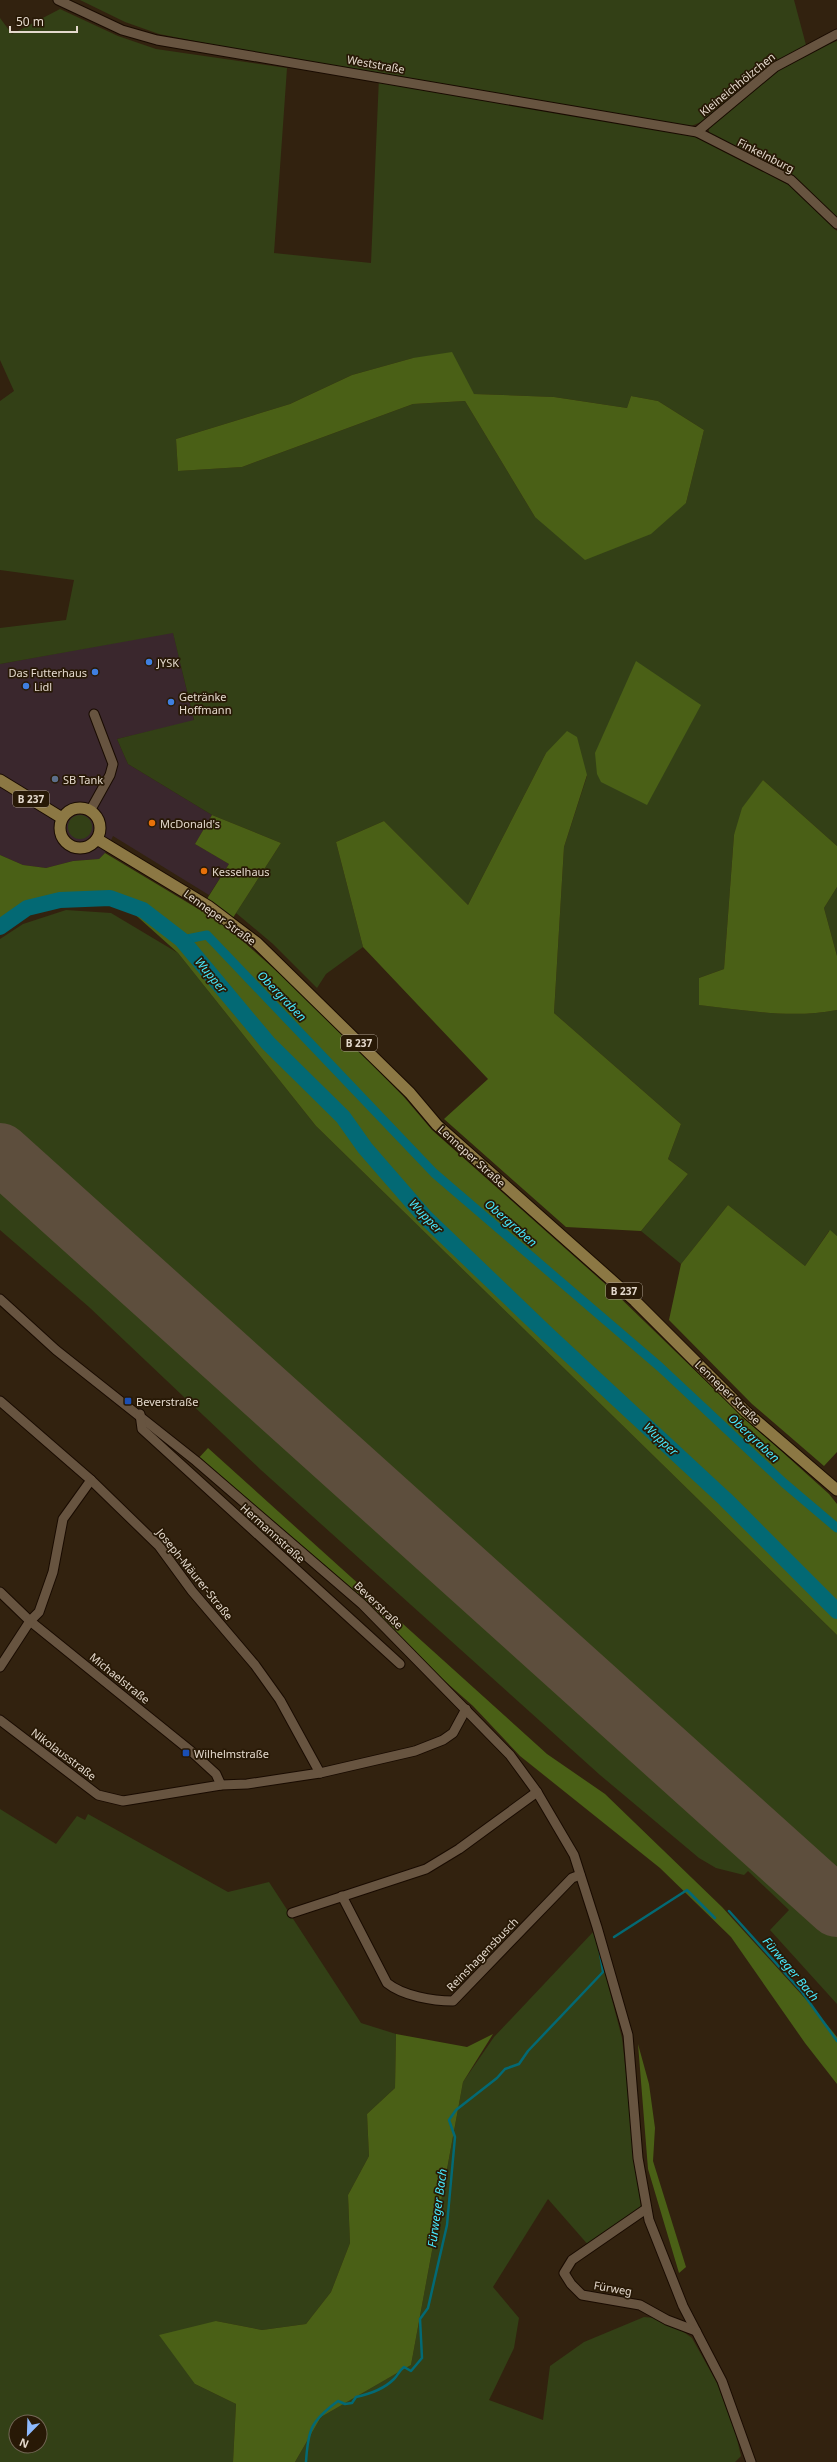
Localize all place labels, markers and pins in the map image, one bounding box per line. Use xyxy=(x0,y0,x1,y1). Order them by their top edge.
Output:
place label: JYSK xyxy=(156,655,179,670)
marker: JYSK xyxy=(144,657,154,667)
place label: Das Futterhaus xyxy=(8,665,87,680)
marker: Das Futterhaus xyxy=(90,667,100,677)
place label: Lidl xyxy=(34,679,52,694)
marker: Lidl xyxy=(21,681,31,691)
place label: Getränke Hoffmann xyxy=(179,689,231,717)
marker: Getränke Hoffmann xyxy=(166,697,176,707)
place label: SB Tank xyxy=(63,772,103,787)
marker: SB Tank xyxy=(50,774,60,784)
place label: McDonald's xyxy=(160,816,220,831)
marker: McDonald's xyxy=(147,818,157,828)
place label: Kesselhaus xyxy=(212,864,270,879)
marker: Kesselhaus xyxy=(199,866,209,876)
place label: Beverstraße xyxy=(136,1394,198,1409)
marker: Beverstraße xyxy=(123,1396,133,1406)
place label: Wilhelmstraße xyxy=(194,1746,269,1761)
marker: Wilhelmstraße xyxy=(181,1748,191,1758)

